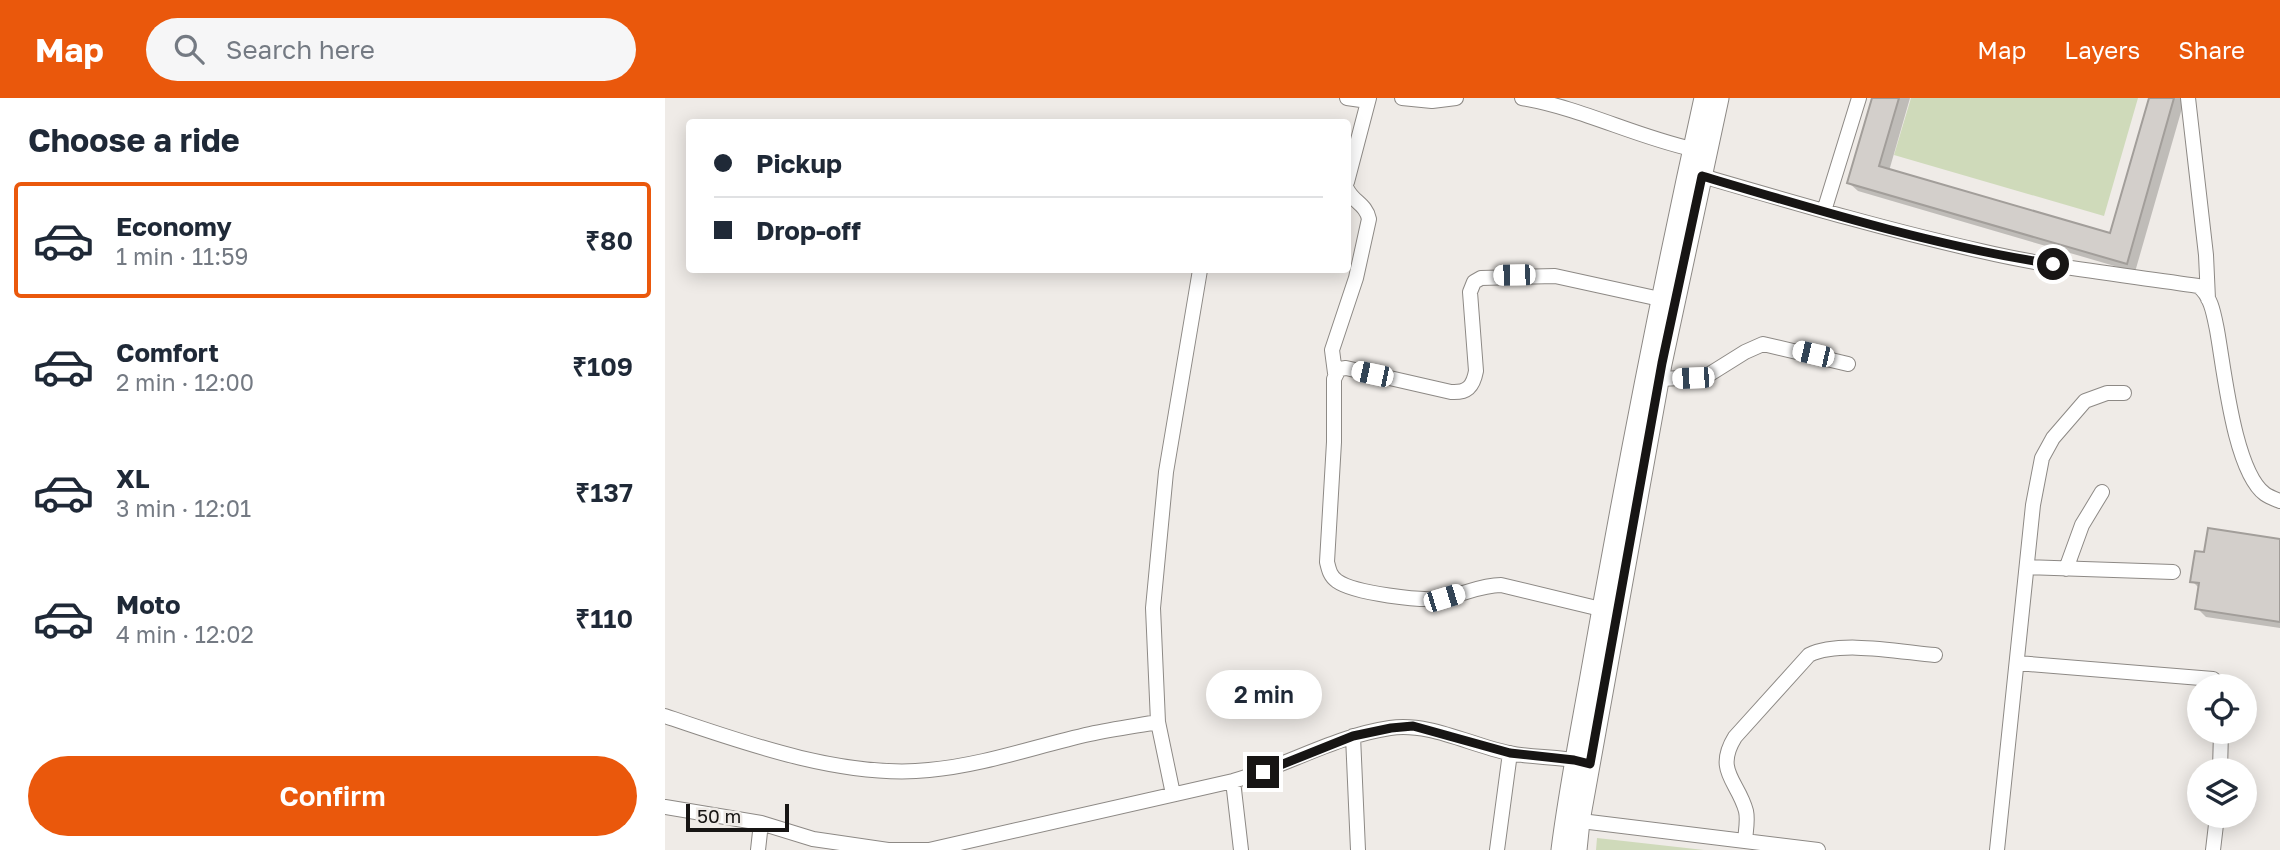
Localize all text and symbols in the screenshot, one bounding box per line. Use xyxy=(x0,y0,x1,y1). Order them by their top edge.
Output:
search box xyxy=(146,18,636,81)
text: Map xyxy=(35,30,104,69)
icon: search xyxy=(170,30,208,68)
text: Search here xyxy=(226,34,375,65)
text: Map xyxy=(1977,35,2026,64)
text: Layers xyxy=(2064,35,2140,64)
text: Share xyxy=(2178,35,2245,64)
text: Choose a ride xyxy=(28,121,240,159)
text: Pickup xyxy=(756,148,842,179)
icon: car xyxy=(32,209,95,272)
text: Economy xyxy=(116,211,232,242)
text: Drop-off xyxy=(756,215,861,246)
text: ₹80 xyxy=(585,225,633,256)
text: 1 min · 11:59 xyxy=(116,242,248,270)
route start xyxy=(2037,248,2069,280)
car xyxy=(1493,264,1536,286)
icon: car xyxy=(32,335,95,398)
text: Comfort xyxy=(116,337,219,368)
car xyxy=(1791,339,1836,369)
text: ₹109 xyxy=(572,351,633,382)
car xyxy=(1350,359,1395,389)
car xyxy=(1672,367,1715,389)
text: 2 min · 12:00 xyxy=(116,368,254,396)
icon: car xyxy=(32,461,95,524)
text: XL xyxy=(116,463,150,494)
text: ₹137 xyxy=(575,477,633,508)
text: 3 min · 12:01 xyxy=(116,494,251,522)
car xyxy=(1421,582,1468,614)
icon: car xyxy=(32,587,95,650)
text: Moto xyxy=(116,589,181,620)
text: ₹110 xyxy=(575,603,633,634)
text: 4 min · 12:02 xyxy=(116,620,254,648)
callout: 2 min xyxy=(1205,670,1321,720)
map controls xyxy=(2187,674,2257,828)
button: locate xyxy=(2187,674,2257,744)
text: 2 min xyxy=(1234,680,1294,708)
button: Confirm xyxy=(28,756,637,836)
route end xyxy=(1247,756,1279,788)
button: layers xyxy=(2187,758,2257,828)
scale bar xyxy=(686,801,789,833)
text: 50 m xyxy=(697,804,741,827)

